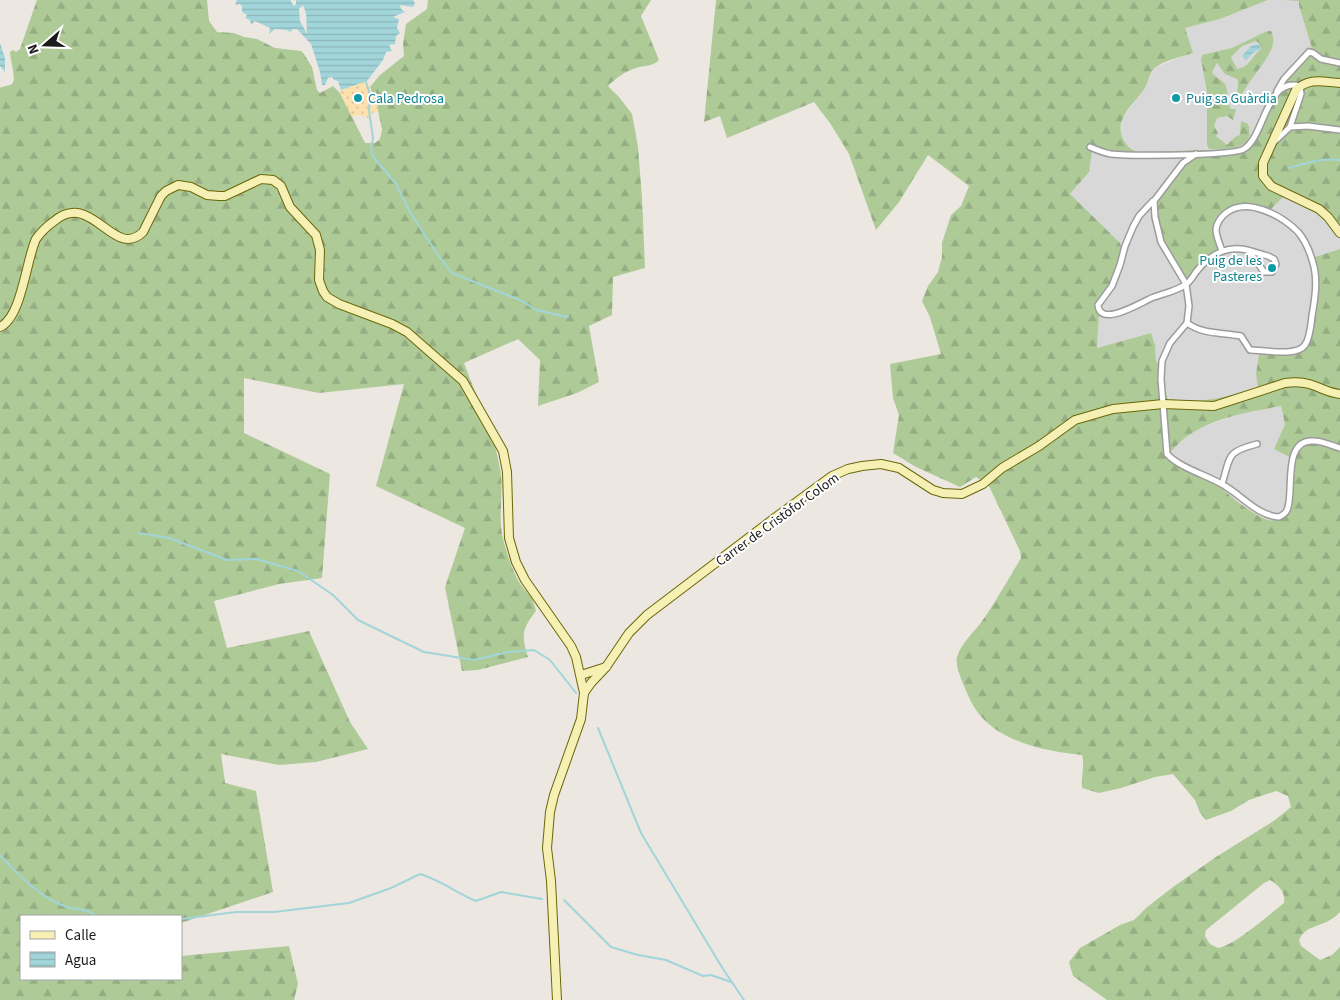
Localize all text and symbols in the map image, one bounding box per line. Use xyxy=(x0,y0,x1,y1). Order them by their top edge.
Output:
north arrow xyxy=(20,20,70,70)
text: N xyxy=(23,41,45,57)
place label: Cala Pedrosa xyxy=(368,89,444,109)
place label: Puig sa Guàrdia xyxy=(1186,89,1277,109)
marker: Cala Pedrosa xyxy=(352,92,364,104)
marker: Puig sa Guàrdia xyxy=(1170,92,1182,104)
place label: Puig de les Pasteres xyxy=(1199,251,1262,287)
marker: Puig de les Pasteres xyxy=(1266,262,1278,274)
street label: Carrer de Cristòfor Colom xyxy=(712,468,843,571)
legend xyxy=(20,915,182,980)
text: Calle xyxy=(65,925,96,946)
text: Agua xyxy=(65,950,96,971)

